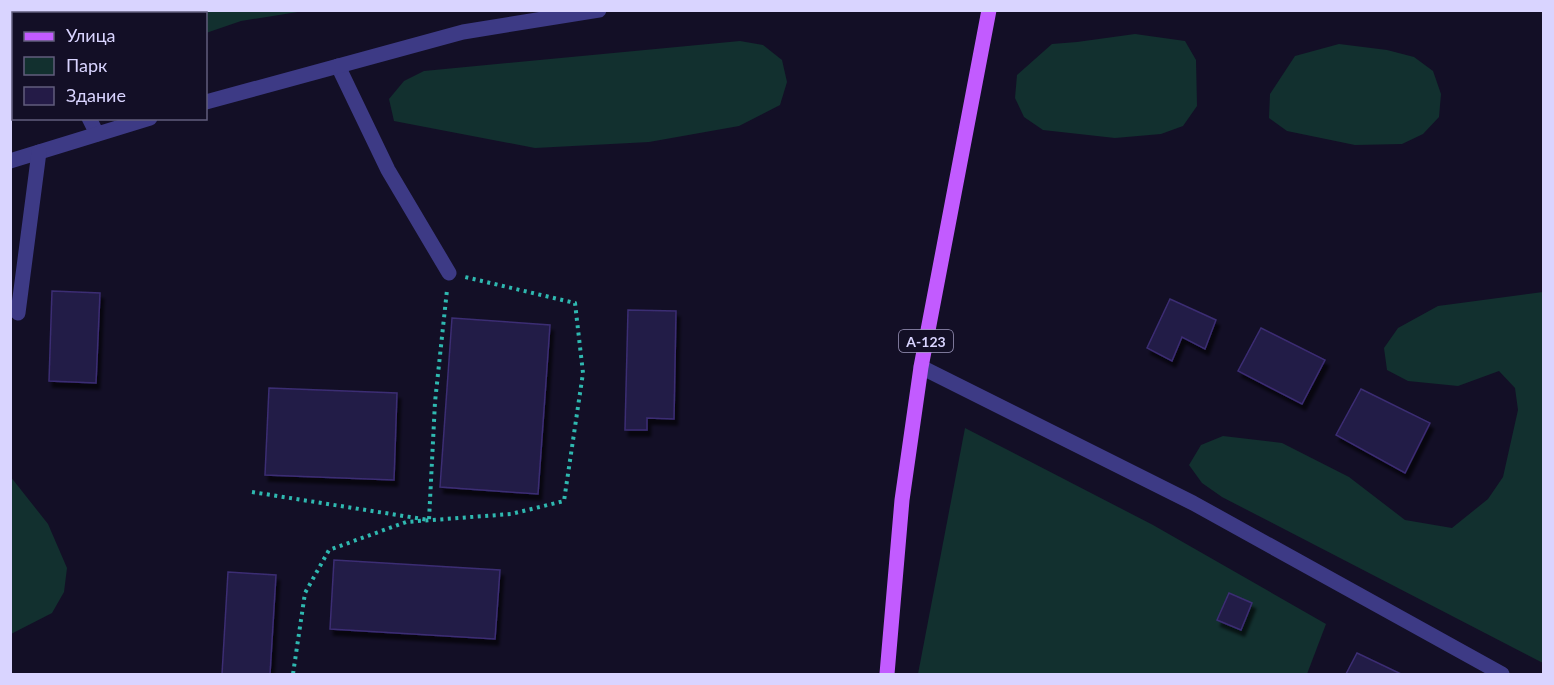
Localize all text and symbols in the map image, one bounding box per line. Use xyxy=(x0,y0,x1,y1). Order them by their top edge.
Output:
legend xyxy=(12,12,207,120)
text: Улица xyxy=(66,24,116,46)
text: Парк xyxy=(66,54,108,76)
text: Здание xyxy=(66,84,126,106)
road number: А-123 xyxy=(899,330,953,352)

